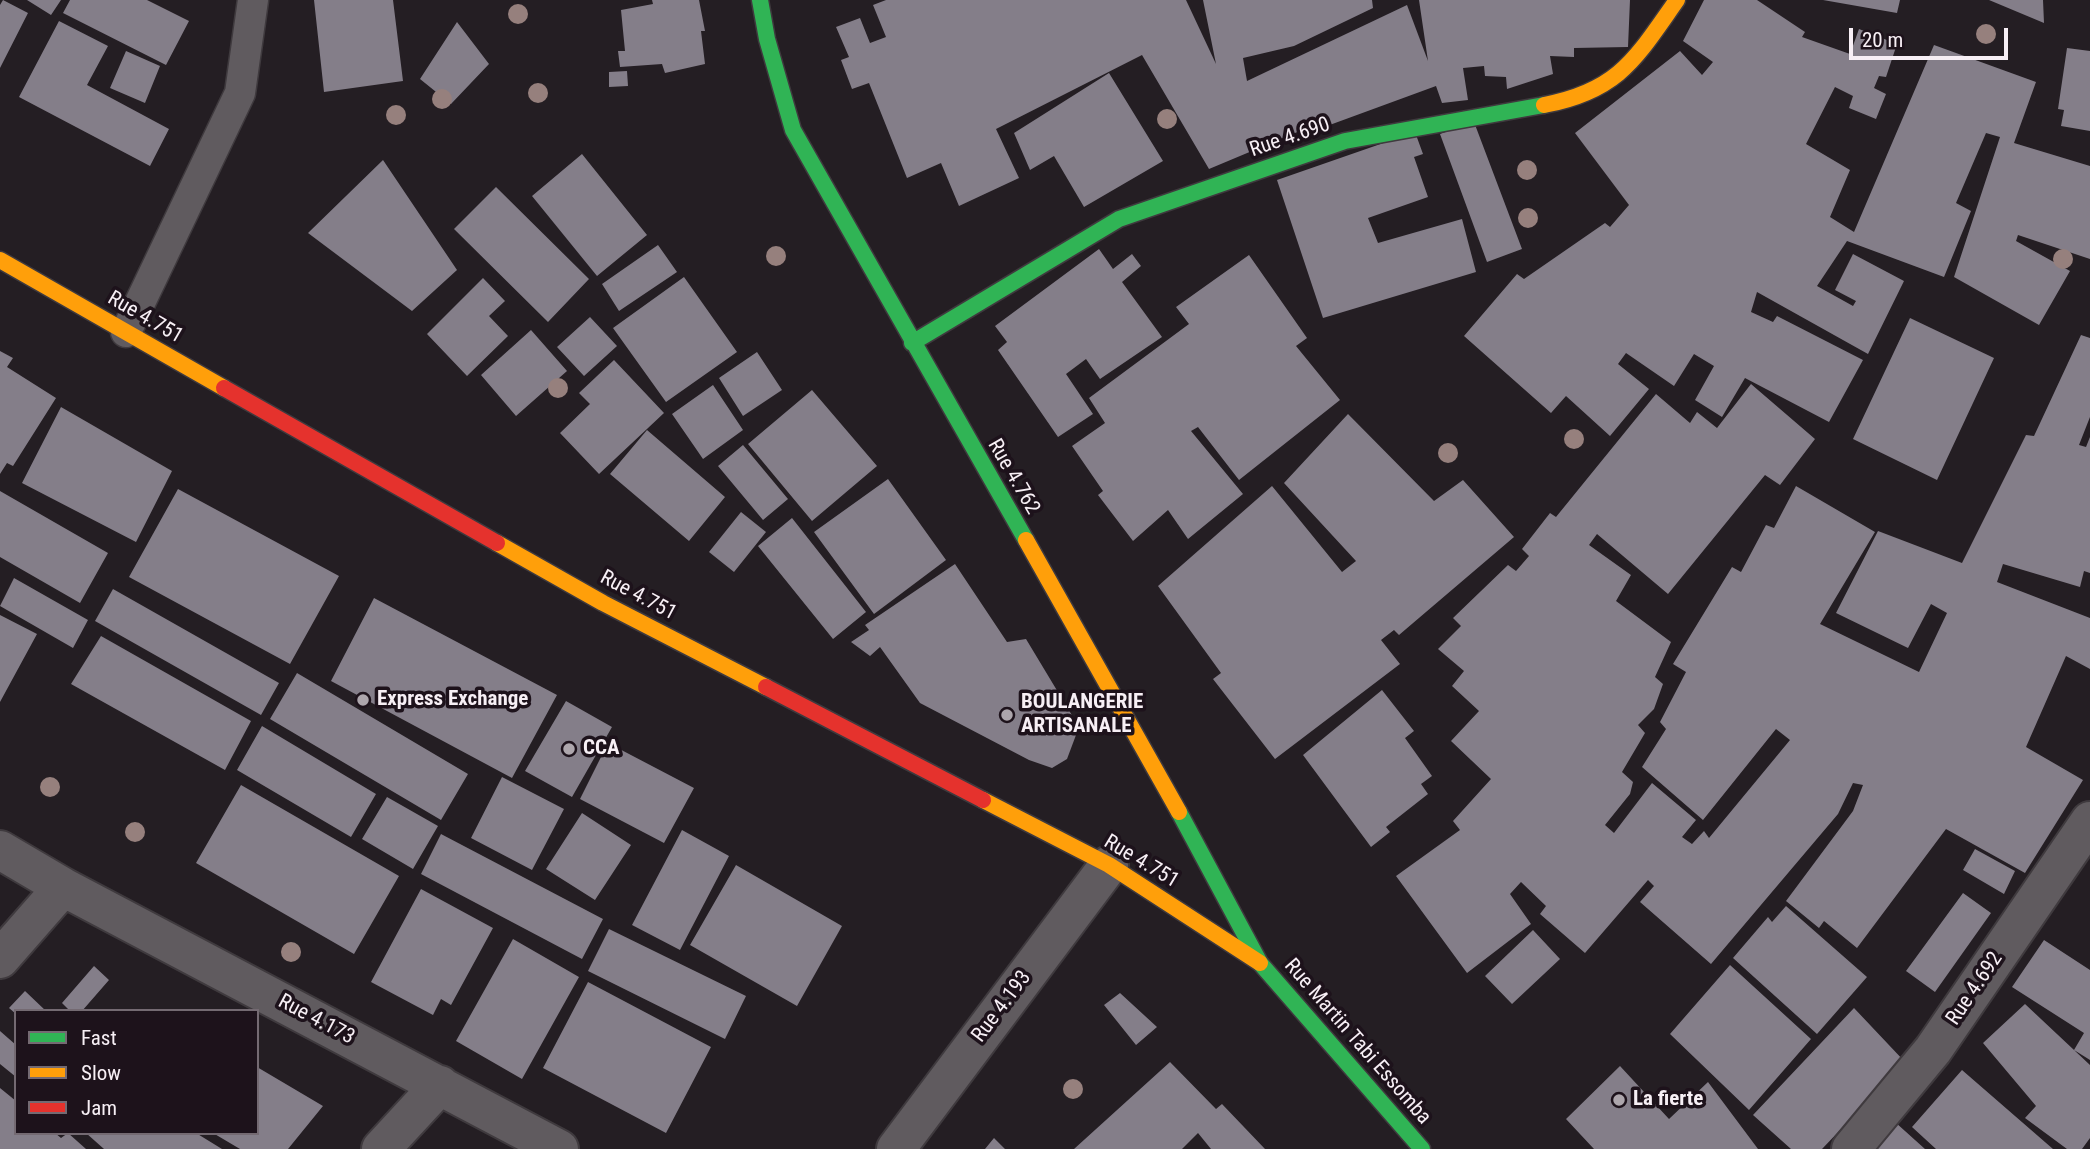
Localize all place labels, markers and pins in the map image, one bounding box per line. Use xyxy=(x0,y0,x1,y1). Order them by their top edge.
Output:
place label: Express Exchange xyxy=(377,687,528,713)
place label: BOULANGERIE ARTISANALE xyxy=(1021,690,1143,740)
marker: Express Exchange xyxy=(355,692,371,708)
marker: BOULANGERIE ARTISANALE xyxy=(999,707,1015,723)
place label: CCA xyxy=(583,736,619,762)
marker: CCA xyxy=(561,741,577,757)
place label: La fierte xyxy=(1633,1087,1703,1113)
marker: La fierte xyxy=(1611,1092,1627,1108)

